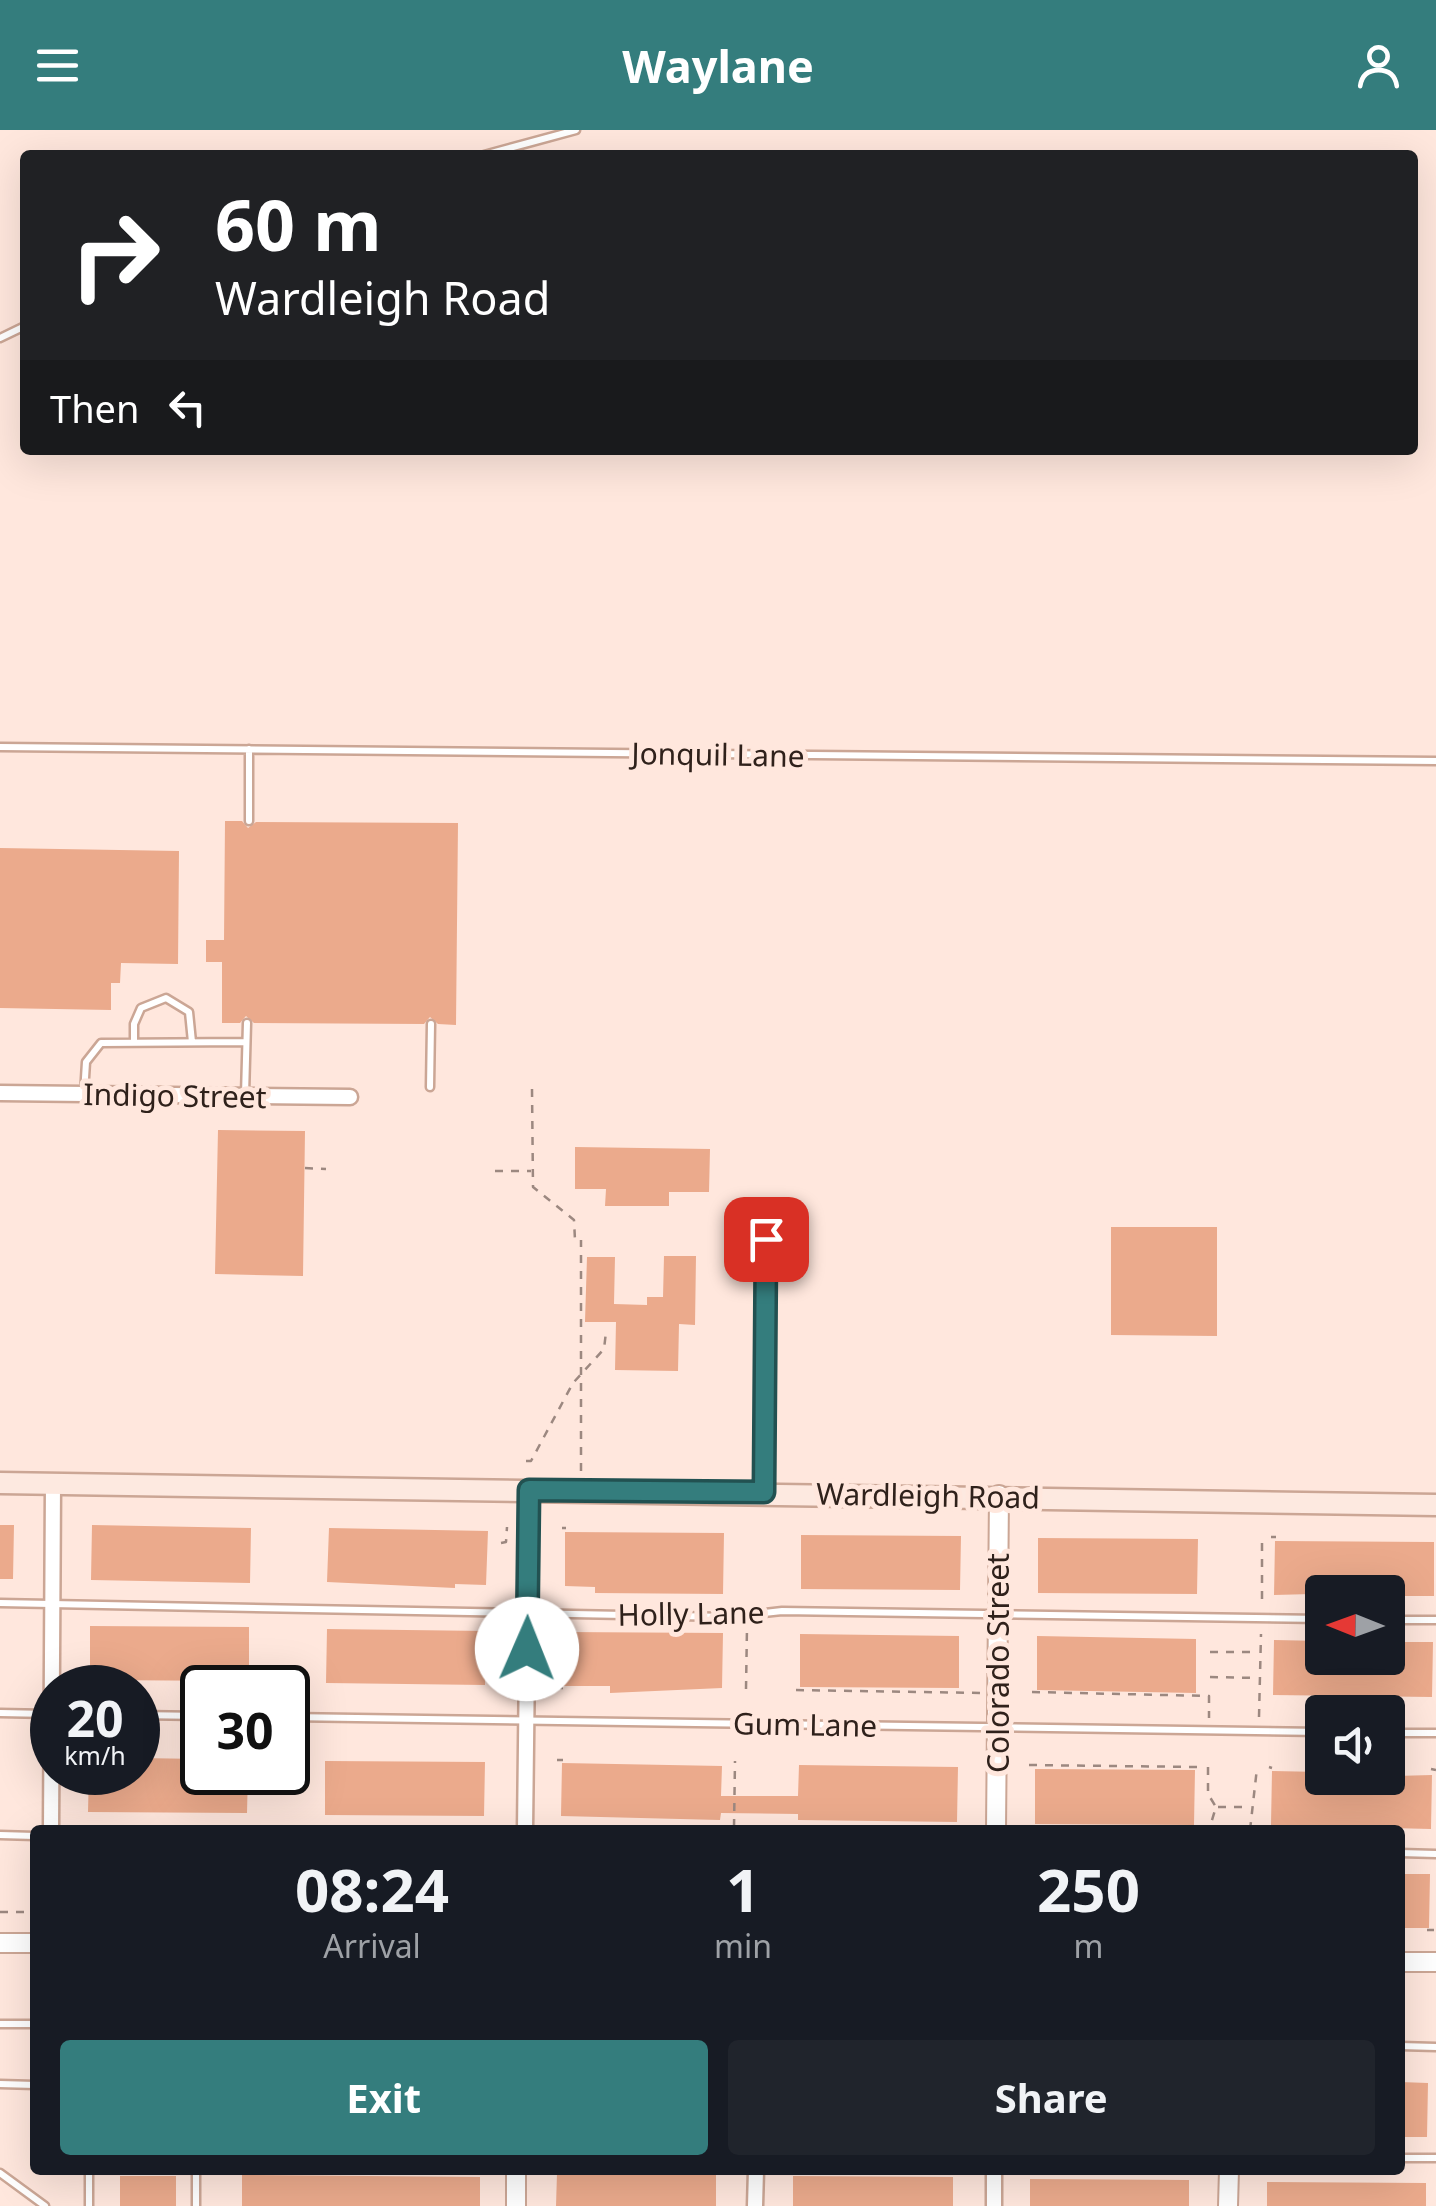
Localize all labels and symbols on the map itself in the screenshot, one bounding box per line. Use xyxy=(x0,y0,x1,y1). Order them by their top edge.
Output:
street label: Jonquil Lane xyxy=(628,732,805,776)
street label: Indigo Street xyxy=(83,1073,267,1117)
pin xyxy=(724,1197,809,1282)
street label: Wardleigh Road xyxy=(816,1473,1040,1517)
street label: Colorado Street xyxy=(977,1553,1018,1773)
north arrow xyxy=(1305,1575,1405,1675)
street label: Holly Lane xyxy=(617,1591,765,1635)
position arrow xyxy=(475,1597,579,1701)
speed limit sign: 30 xyxy=(180,1665,310,1795)
street label: Gum Lane xyxy=(733,1702,877,1746)

